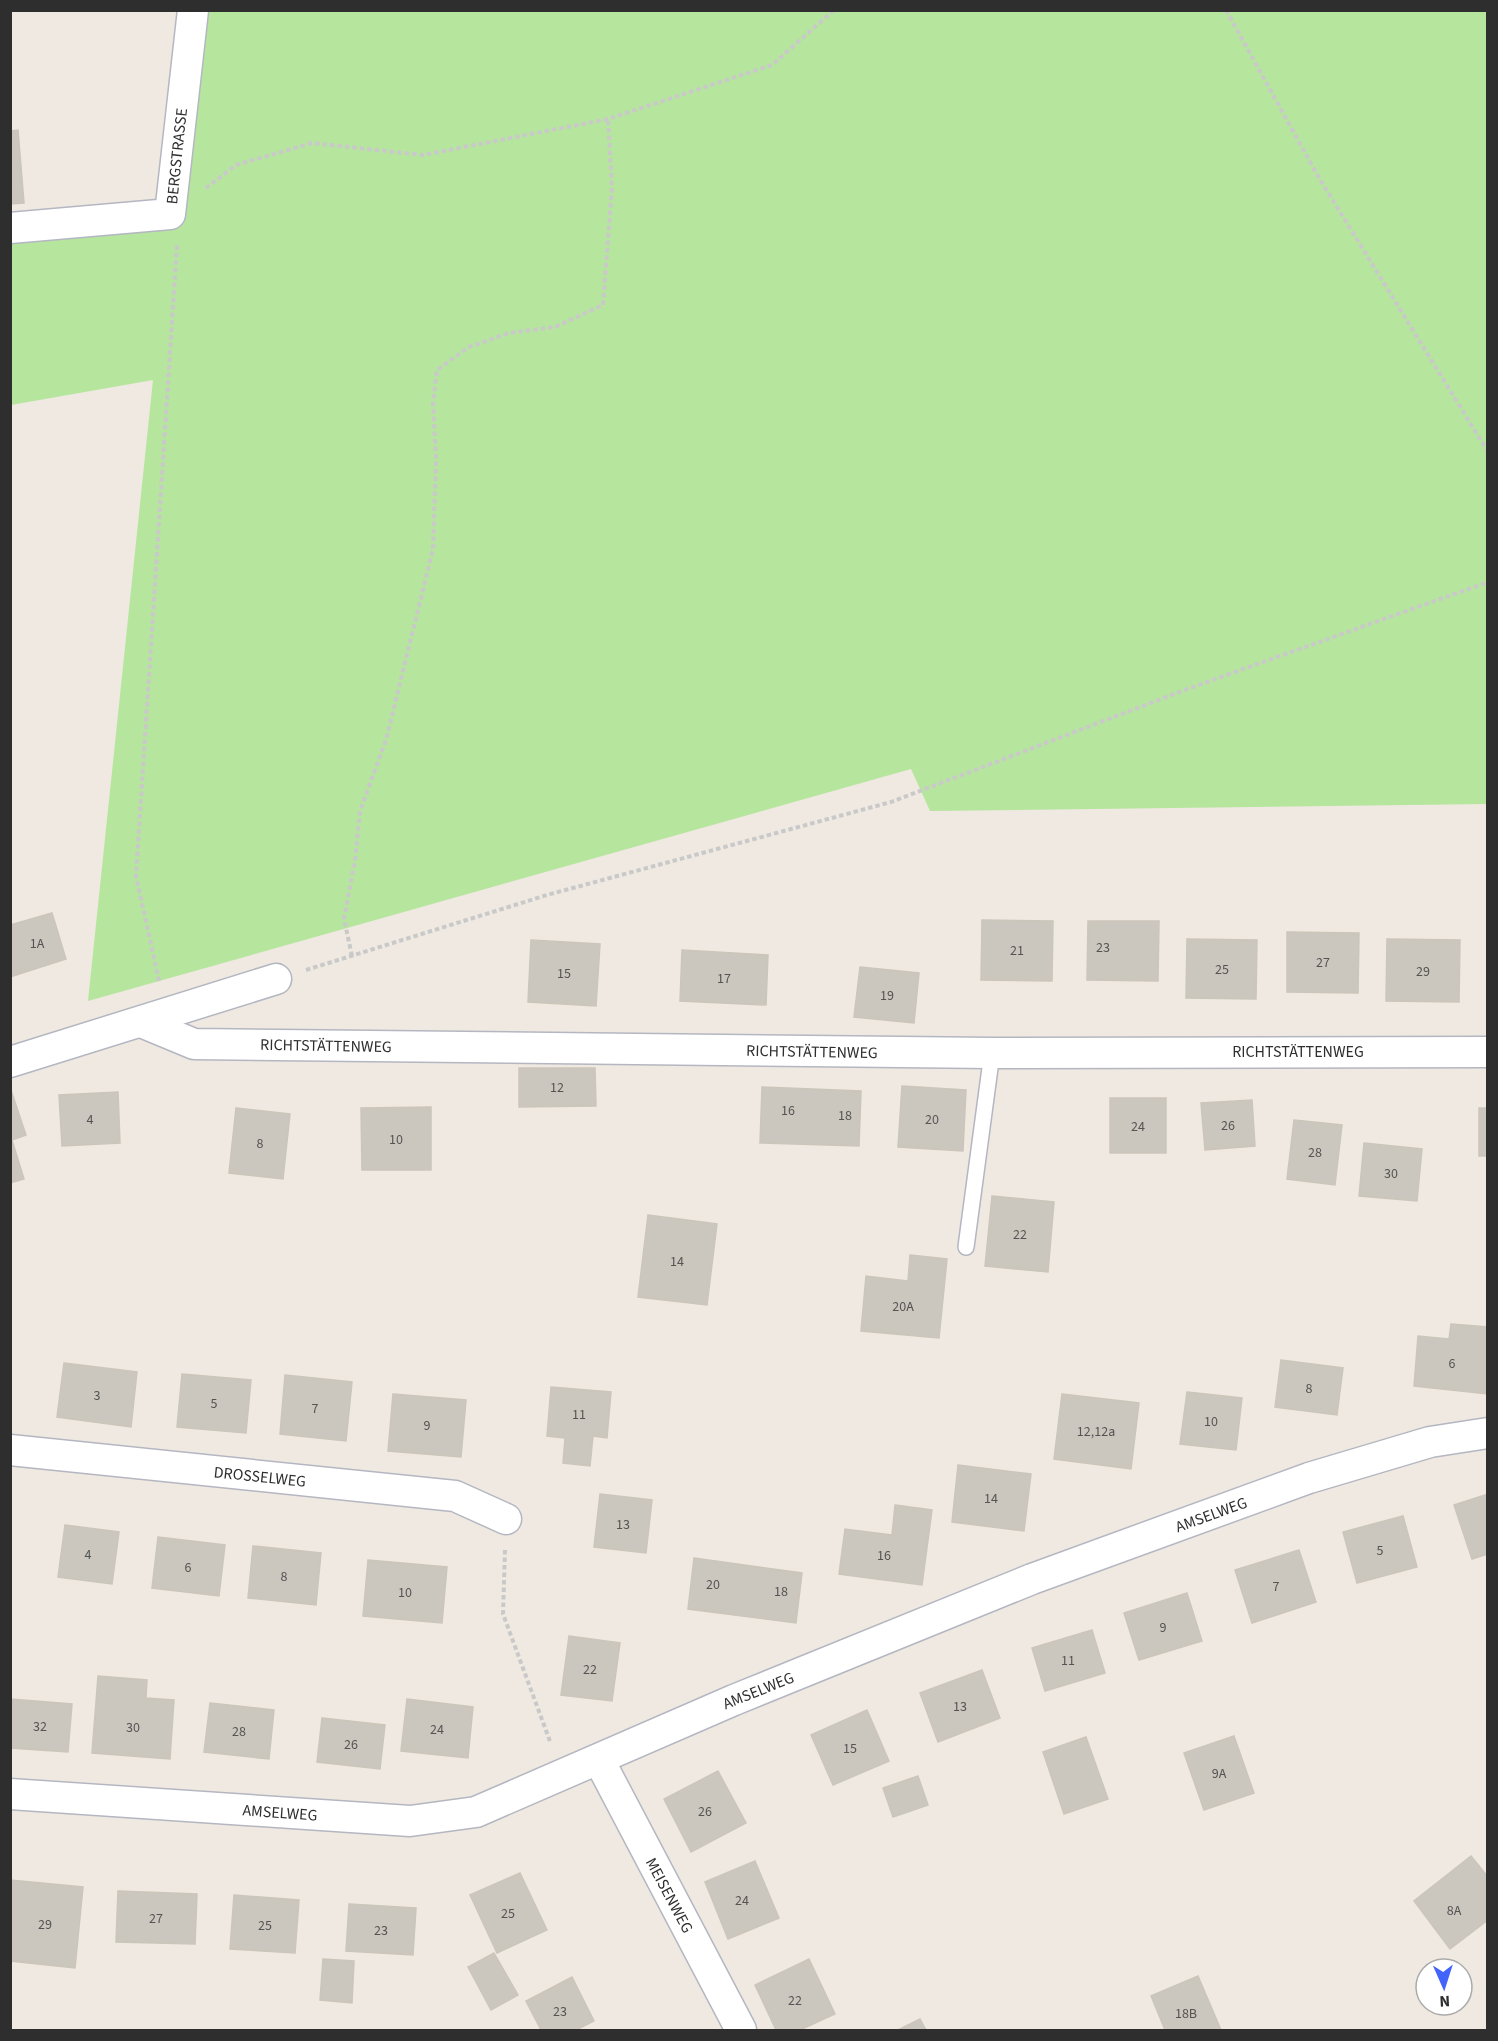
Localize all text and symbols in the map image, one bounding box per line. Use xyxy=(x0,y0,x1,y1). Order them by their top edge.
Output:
street label: BERGSTRASSE xyxy=(161,107,193,205)
house number: 1A xyxy=(30,934,45,954)
house number: 23 xyxy=(1096,938,1110,958)
house number: 21 xyxy=(1010,941,1024,961)
house number: 27 xyxy=(1316,953,1330,973)
house number: 25 xyxy=(1215,960,1229,980)
house number: 29 xyxy=(1416,962,1430,982)
house number: 15 xyxy=(557,964,571,984)
house number: 17 xyxy=(717,969,731,989)
house number: 19 xyxy=(880,986,894,1006)
street label: RICHTSTÄTTENWEG xyxy=(260,1034,392,1058)
street label: RICHTSTÄTTENWEG xyxy=(746,1040,878,1064)
street label: RICHTSTÄTTENWEG xyxy=(1232,1041,1364,1063)
house number: 12 xyxy=(550,1078,564,1098)
house number: 16 xyxy=(781,1101,795,1121)
house number: 18 xyxy=(838,1106,852,1126)
house number: 4 xyxy=(87,1110,94,1130)
house number: 20 xyxy=(925,1110,939,1130)
house number: 26 xyxy=(1221,1116,1235,1136)
house number: 24 xyxy=(1131,1117,1145,1137)
house number: 10 xyxy=(389,1130,403,1150)
house number: 8 xyxy=(257,1134,264,1154)
house number: 28 xyxy=(1308,1143,1322,1163)
house number: 30 xyxy=(1384,1164,1398,1184)
house number: 22 xyxy=(1013,1225,1027,1245)
house number: 14 xyxy=(670,1252,684,1272)
house number: 20A xyxy=(892,1297,914,1317)
house number: 6 xyxy=(1449,1354,1456,1374)
house number: 8 xyxy=(1306,1379,1313,1399)
house number: 3 xyxy=(94,1386,101,1406)
house number: 5 xyxy=(211,1394,218,1414)
house number: 7 xyxy=(312,1399,319,1419)
house number: 11 xyxy=(572,1405,586,1425)
house number: 10 xyxy=(1204,1412,1218,1432)
house number: 9 xyxy=(424,1416,431,1436)
house number: 12,12a xyxy=(1077,1422,1115,1442)
street label: DROSSELWEG xyxy=(213,1461,307,1493)
house number: 14 xyxy=(984,1489,998,1509)
street label: AMSELWEG xyxy=(1172,1492,1250,1538)
house number: 13 xyxy=(616,1515,630,1535)
house number: 5 xyxy=(1377,1541,1384,1561)
house number: 4 xyxy=(85,1545,92,1565)
house number: 16 xyxy=(877,1546,891,1566)
house number: 6 xyxy=(185,1558,192,1578)
house number: 8 xyxy=(281,1567,288,1587)
house number: 20 xyxy=(706,1575,720,1595)
house number: 7 xyxy=(1273,1577,1280,1597)
house number: 18 xyxy=(774,1582,788,1602)
house number: 10 xyxy=(398,1583,412,1603)
house number: 9 xyxy=(1160,1618,1167,1638)
house number: 11 xyxy=(1061,1651,1075,1671)
house number: 22 xyxy=(583,1660,597,1680)
street label: AMSELWEG xyxy=(719,1667,797,1715)
house number: 13 xyxy=(953,1697,967,1717)
house number: 32 xyxy=(33,1717,47,1737)
house number: 30 xyxy=(126,1718,140,1738)
house number: 24 xyxy=(430,1720,444,1740)
house number: 28 xyxy=(232,1722,246,1742)
house number: 26 xyxy=(344,1735,358,1755)
house number: 15 xyxy=(843,1739,857,1759)
house number: 9A xyxy=(1212,1764,1227,1784)
street label: AMSELWEG xyxy=(242,1799,318,1827)
house number: 26 xyxy=(698,1802,712,1822)
street label: MEISENWEG xyxy=(640,1854,698,1937)
house number: 24 xyxy=(735,1891,749,1911)
house number: 8A xyxy=(1447,1901,1462,1921)
house number: 25 xyxy=(501,1904,515,1924)
house number: 27 xyxy=(149,1909,163,1929)
house number: 29 xyxy=(38,1915,52,1935)
house number: 25 xyxy=(258,1916,272,1936)
house number: 23 xyxy=(374,1921,388,1941)
north arrow xyxy=(1414,1957,1474,2017)
text: N xyxy=(1439,1990,1451,2012)
house number: 22 xyxy=(788,1991,802,2011)
house number: 23 xyxy=(553,2002,567,2022)
house number: 18B xyxy=(1175,2004,1197,2024)

